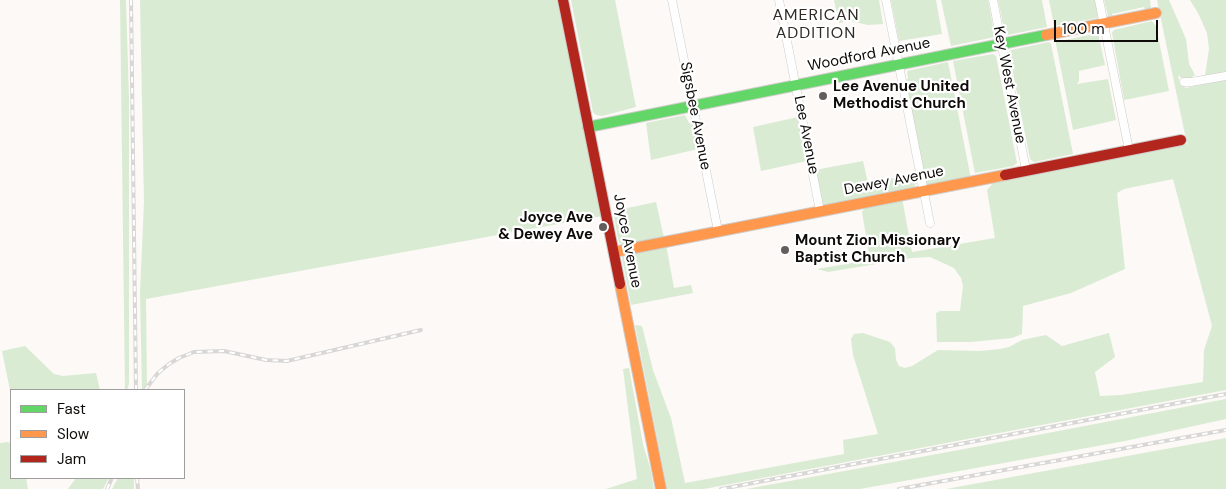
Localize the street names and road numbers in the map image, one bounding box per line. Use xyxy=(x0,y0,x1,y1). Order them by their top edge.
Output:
street label: Key West Avenue xyxy=(989,25,1029,145)
street label: Woodford Avenue xyxy=(806,34,932,76)
street label: Sigsbee Avenue xyxy=(676,60,714,172)
street label: Lee Avenue xyxy=(790,94,822,176)
street label: Dewey Avenue xyxy=(843,163,945,199)
street label: Joyce Avenue xyxy=(609,192,645,290)

